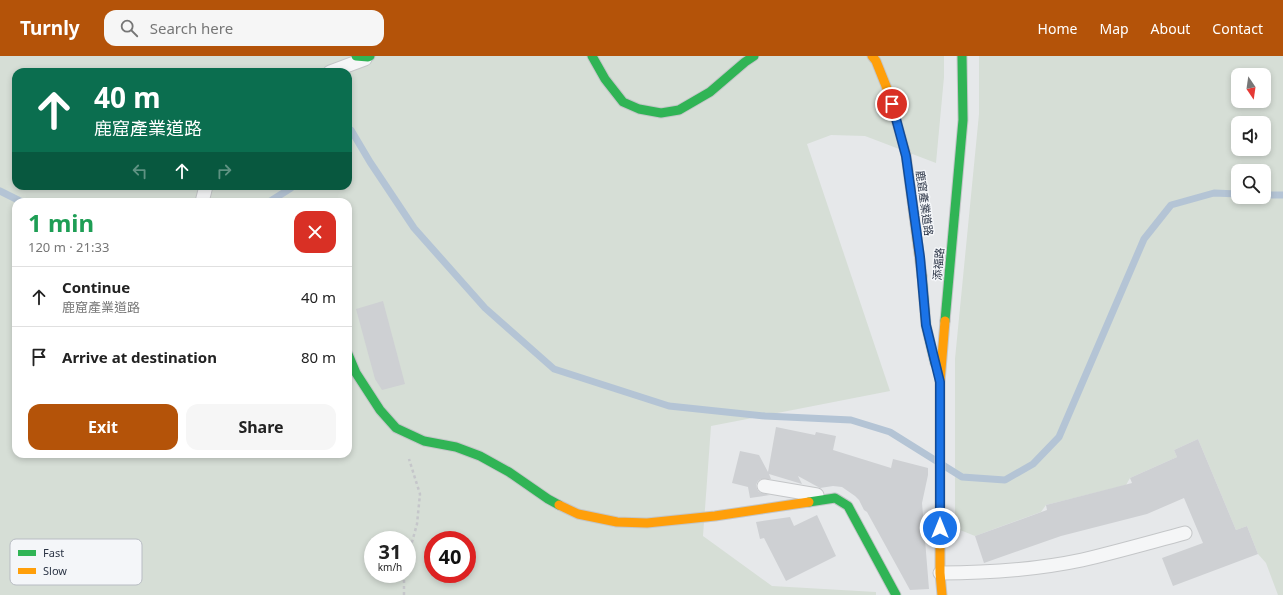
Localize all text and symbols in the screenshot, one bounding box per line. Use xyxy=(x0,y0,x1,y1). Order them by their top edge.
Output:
search box xyxy=(104,10,384,46)
text: Turnly xyxy=(20,15,80,41)
icon: search xyxy=(118,17,140,39)
text: Search here xyxy=(150,18,233,38)
text: Home xyxy=(1038,19,1077,38)
text: Map xyxy=(1099,19,1129,38)
text: About xyxy=(1151,19,1190,38)
text: Contact xyxy=(1212,19,1263,38)
north arrow xyxy=(1231,68,1271,108)
map controls xyxy=(1231,68,1271,204)
text: 40 m xyxy=(94,78,161,116)
icon: ahead xyxy=(28,84,80,136)
pin xyxy=(875,87,909,121)
icon: arrive xyxy=(881,93,903,115)
text: 鹿窟產業道路 xyxy=(94,116,202,140)
button: sound xyxy=(1231,116,1271,156)
icon: left xyxy=(129,160,151,182)
icon: ahead xyxy=(171,160,193,182)
icon: right xyxy=(213,160,235,182)
button: search xyxy=(1231,164,1271,204)
street label: 鹿窟產業道路 xyxy=(913,169,937,237)
text: 1 min xyxy=(28,206,94,239)
button: close xyxy=(294,211,336,253)
text: 120 m · 21:33 xyxy=(28,238,109,256)
street label: 添福路 xyxy=(929,247,947,281)
text: Continue xyxy=(62,277,130,297)
icon: ahead xyxy=(28,286,50,308)
text: 40 m xyxy=(301,287,336,307)
text: 鹿窟產業道路 xyxy=(62,298,140,316)
icon: arrive xyxy=(28,346,50,368)
text: Arrive at destination xyxy=(62,347,217,367)
text: 80 m xyxy=(301,347,336,367)
button: Exit xyxy=(28,404,178,450)
button: Share xyxy=(186,404,336,450)
position arrow xyxy=(919,507,961,549)
speed limit sign: 40 xyxy=(424,531,476,583)
text: 31 xyxy=(379,538,401,565)
legend xyxy=(10,539,142,585)
text: Fast xyxy=(43,545,64,560)
text: km/h xyxy=(378,560,402,574)
text: Slow xyxy=(43,563,67,578)

